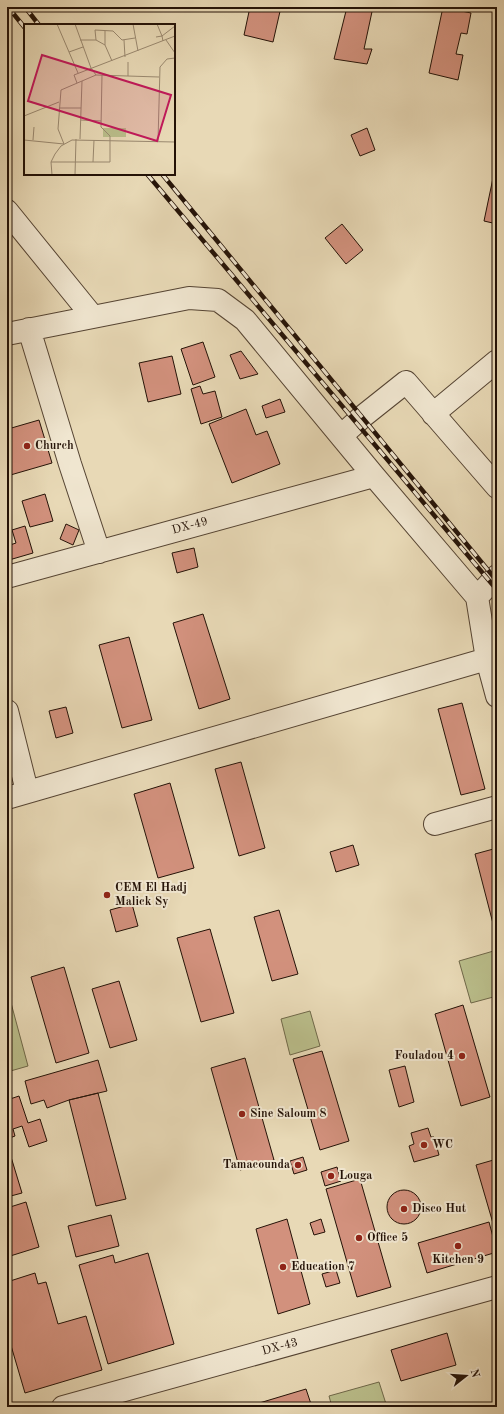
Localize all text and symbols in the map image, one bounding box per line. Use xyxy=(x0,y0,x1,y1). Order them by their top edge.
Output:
inset map xyxy=(24,24,175,175)
place label: Church xyxy=(35,440,74,452)
marker: Church xyxy=(22,441,32,451)
street label: DX-49 xyxy=(171,515,209,537)
place label: CEM El Hadj Malick Sy xyxy=(115,882,187,908)
marker: CEM El Hadj Malick Sy xyxy=(102,890,112,900)
place label: Fouladou 4 xyxy=(395,1050,454,1062)
marker: Fouladou 4 xyxy=(457,1051,467,1061)
place label: Sine Saloum 8 xyxy=(250,1108,327,1120)
marker: Sine Saloum 8 xyxy=(237,1109,247,1119)
place label: WC xyxy=(432,1139,453,1151)
marker: WC xyxy=(419,1140,429,1150)
place label: Tamacounda xyxy=(223,1159,290,1171)
marker: Tamacounda xyxy=(293,1160,303,1170)
place label: Louga xyxy=(339,1170,372,1182)
marker: Louga xyxy=(326,1171,336,1181)
place label: Disco Hut xyxy=(412,1203,467,1215)
marker: Disco Hut xyxy=(399,1204,409,1214)
place label: Office 5 xyxy=(367,1231,408,1244)
marker: Office 5 xyxy=(354,1233,364,1243)
marker: Kitchen 9 xyxy=(453,1241,463,1251)
place label: Kitchen 9 xyxy=(432,1254,484,1266)
place label: Education 7 xyxy=(291,1261,355,1273)
marker: Education 7 xyxy=(278,1262,288,1272)
street label: DX-43 xyxy=(261,1336,299,1358)
north arrow xyxy=(446,1356,486,1396)
text: N xyxy=(468,1368,481,1380)

